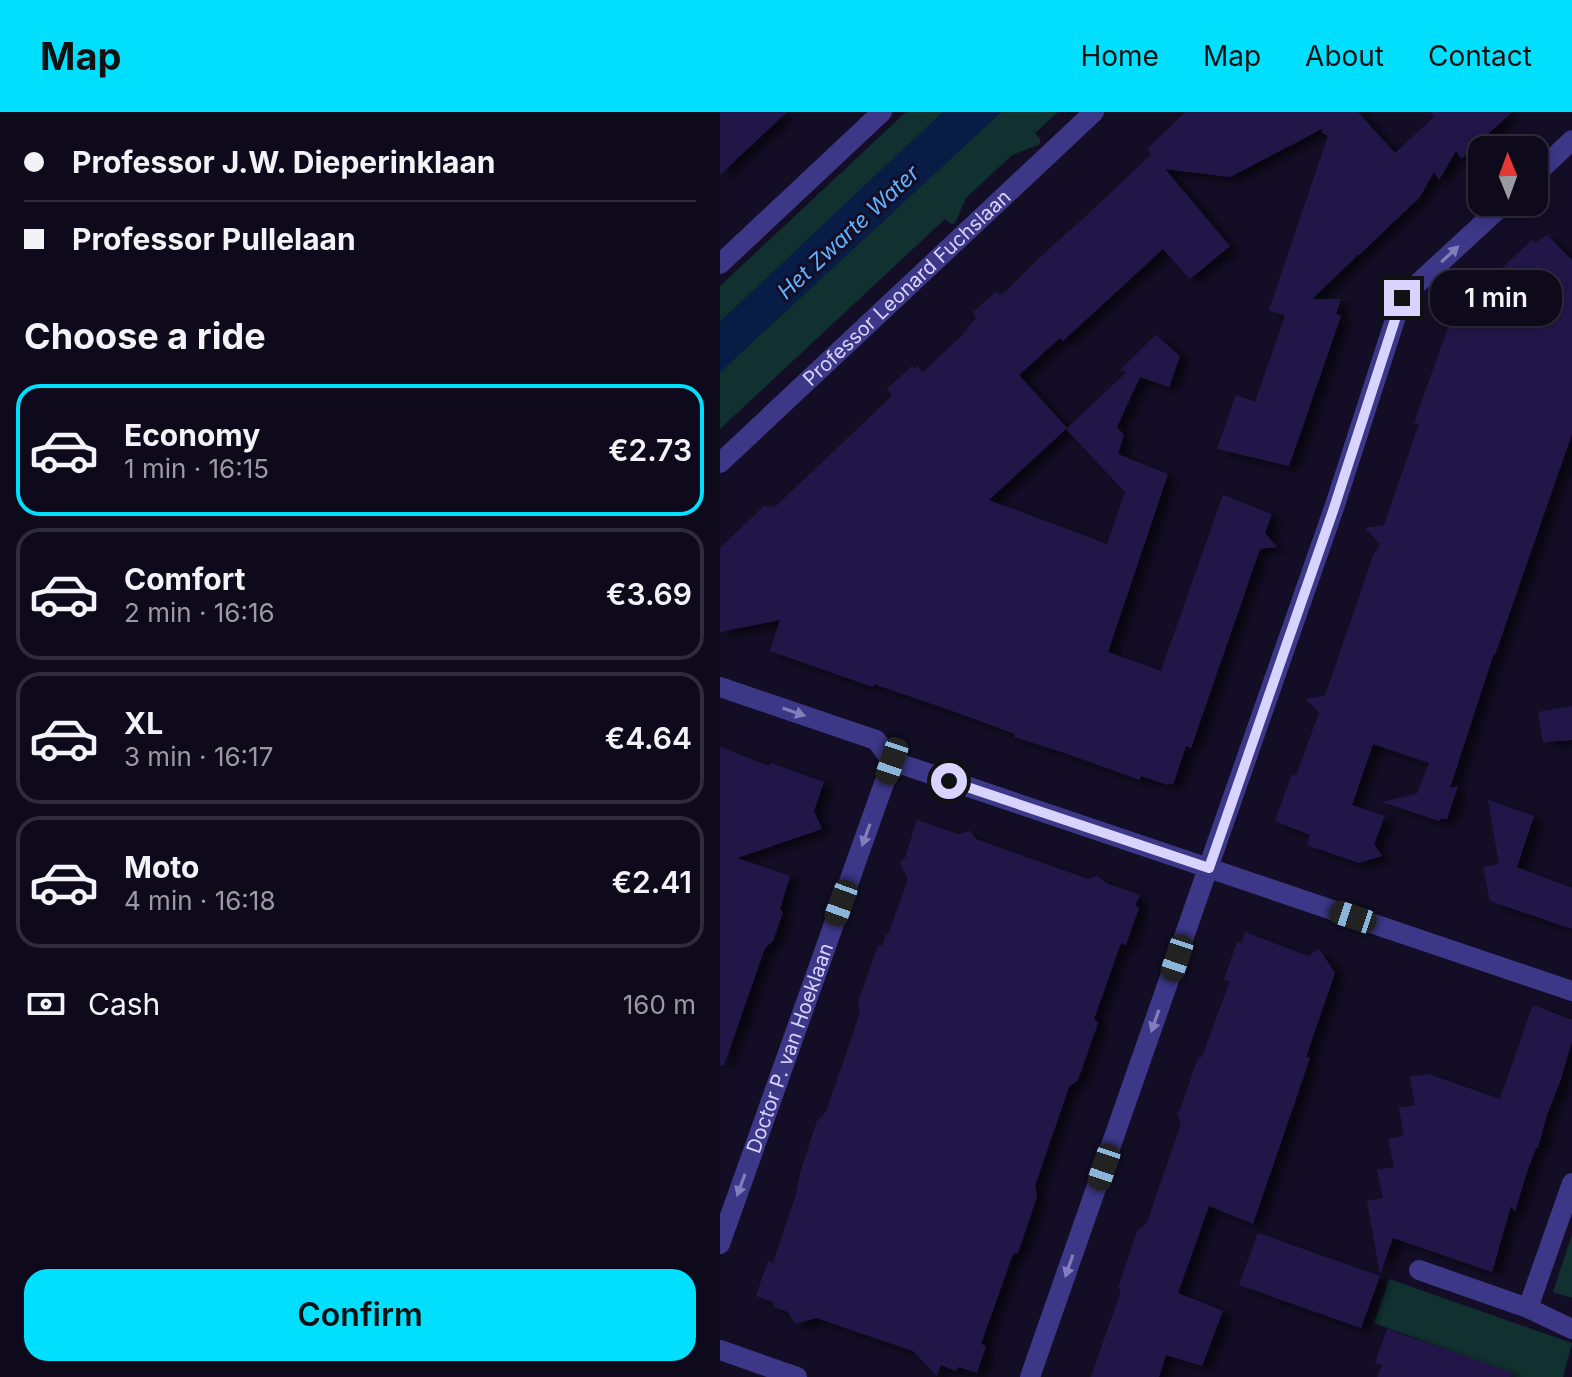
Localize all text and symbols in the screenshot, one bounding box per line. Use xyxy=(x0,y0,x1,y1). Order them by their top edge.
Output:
text: Map xyxy=(40,33,121,79)
text: Home xyxy=(1080,39,1159,73)
text: Map xyxy=(1203,39,1261,73)
text: About xyxy=(1305,39,1384,73)
text: Contact xyxy=(1428,39,1532,73)
north arrow xyxy=(1468,136,1548,216)
map controls xyxy=(1468,136,1548,216)
text: Professor J.W. Dieperinklaan xyxy=(72,144,496,180)
water label: Het Zwarte Water xyxy=(772,159,925,304)
street label: Professor Leonard Fuchslaan xyxy=(798,185,1015,391)
text: Professor Pullelaan xyxy=(72,221,356,257)
one-way arrow xyxy=(1440,246,1459,264)
callout: 1 min xyxy=(1430,270,1562,326)
route end xyxy=(1384,280,1420,316)
text: 1 min xyxy=(1464,282,1528,313)
text: Choose a ride xyxy=(24,314,266,358)
icon: car xyxy=(28,414,100,486)
text: Economy xyxy=(124,417,260,453)
text: €2.73 xyxy=(608,432,692,468)
text: 1 min · 16:15 xyxy=(124,453,269,484)
icon: car xyxy=(28,558,100,630)
text: Comfort xyxy=(124,561,245,597)
text: €3.69 xyxy=(606,576,692,612)
text: 2 min · 16:16 xyxy=(124,597,275,628)
icon: car xyxy=(28,702,100,774)
text: XL xyxy=(124,705,163,741)
one-way arrow xyxy=(782,707,806,719)
text: €4.64 xyxy=(605,720,692,756)
car xyxy=(873,734,911,788)
text: 3 min · 16:17 xyxy=(124,741,273,772)
route start xyxy=(931,763,967,799)
one-way arrow xyxy=(859,823,871,847)
icon: car xyxy=(28,846,100,918)
text: Moto xyxy=(124,849,199,885)
text: €2.41 xyxy=(612,864,692,900)
car xyxy=(822,876,860,930)
text: 4 min · 16:18 xyxy=(124,885,276,916)
car xyxy=(1326,898,1380,936)
car xyxy=(1158,931,1196,985)
street label: Doctor P. van Hoeklaan xyxy=(741,940,838,1156)
icon: cash xyxy=(24,982,68,1026)
text: Cash xyxy=(88,986,160,1022)
text: 160 m xyxy=(623,989,696,1020)
one-way arrow xyxy=(1149,1009,1161,1033)
car xyxy=(1085,1140,1123,1194)
one-way arrow xyxy=(734,1173,747,1197)
one-way arrow xyxy=(1062,1254,1075,1278)
button: Confirm xyxy=(24,1269,696,1361)

